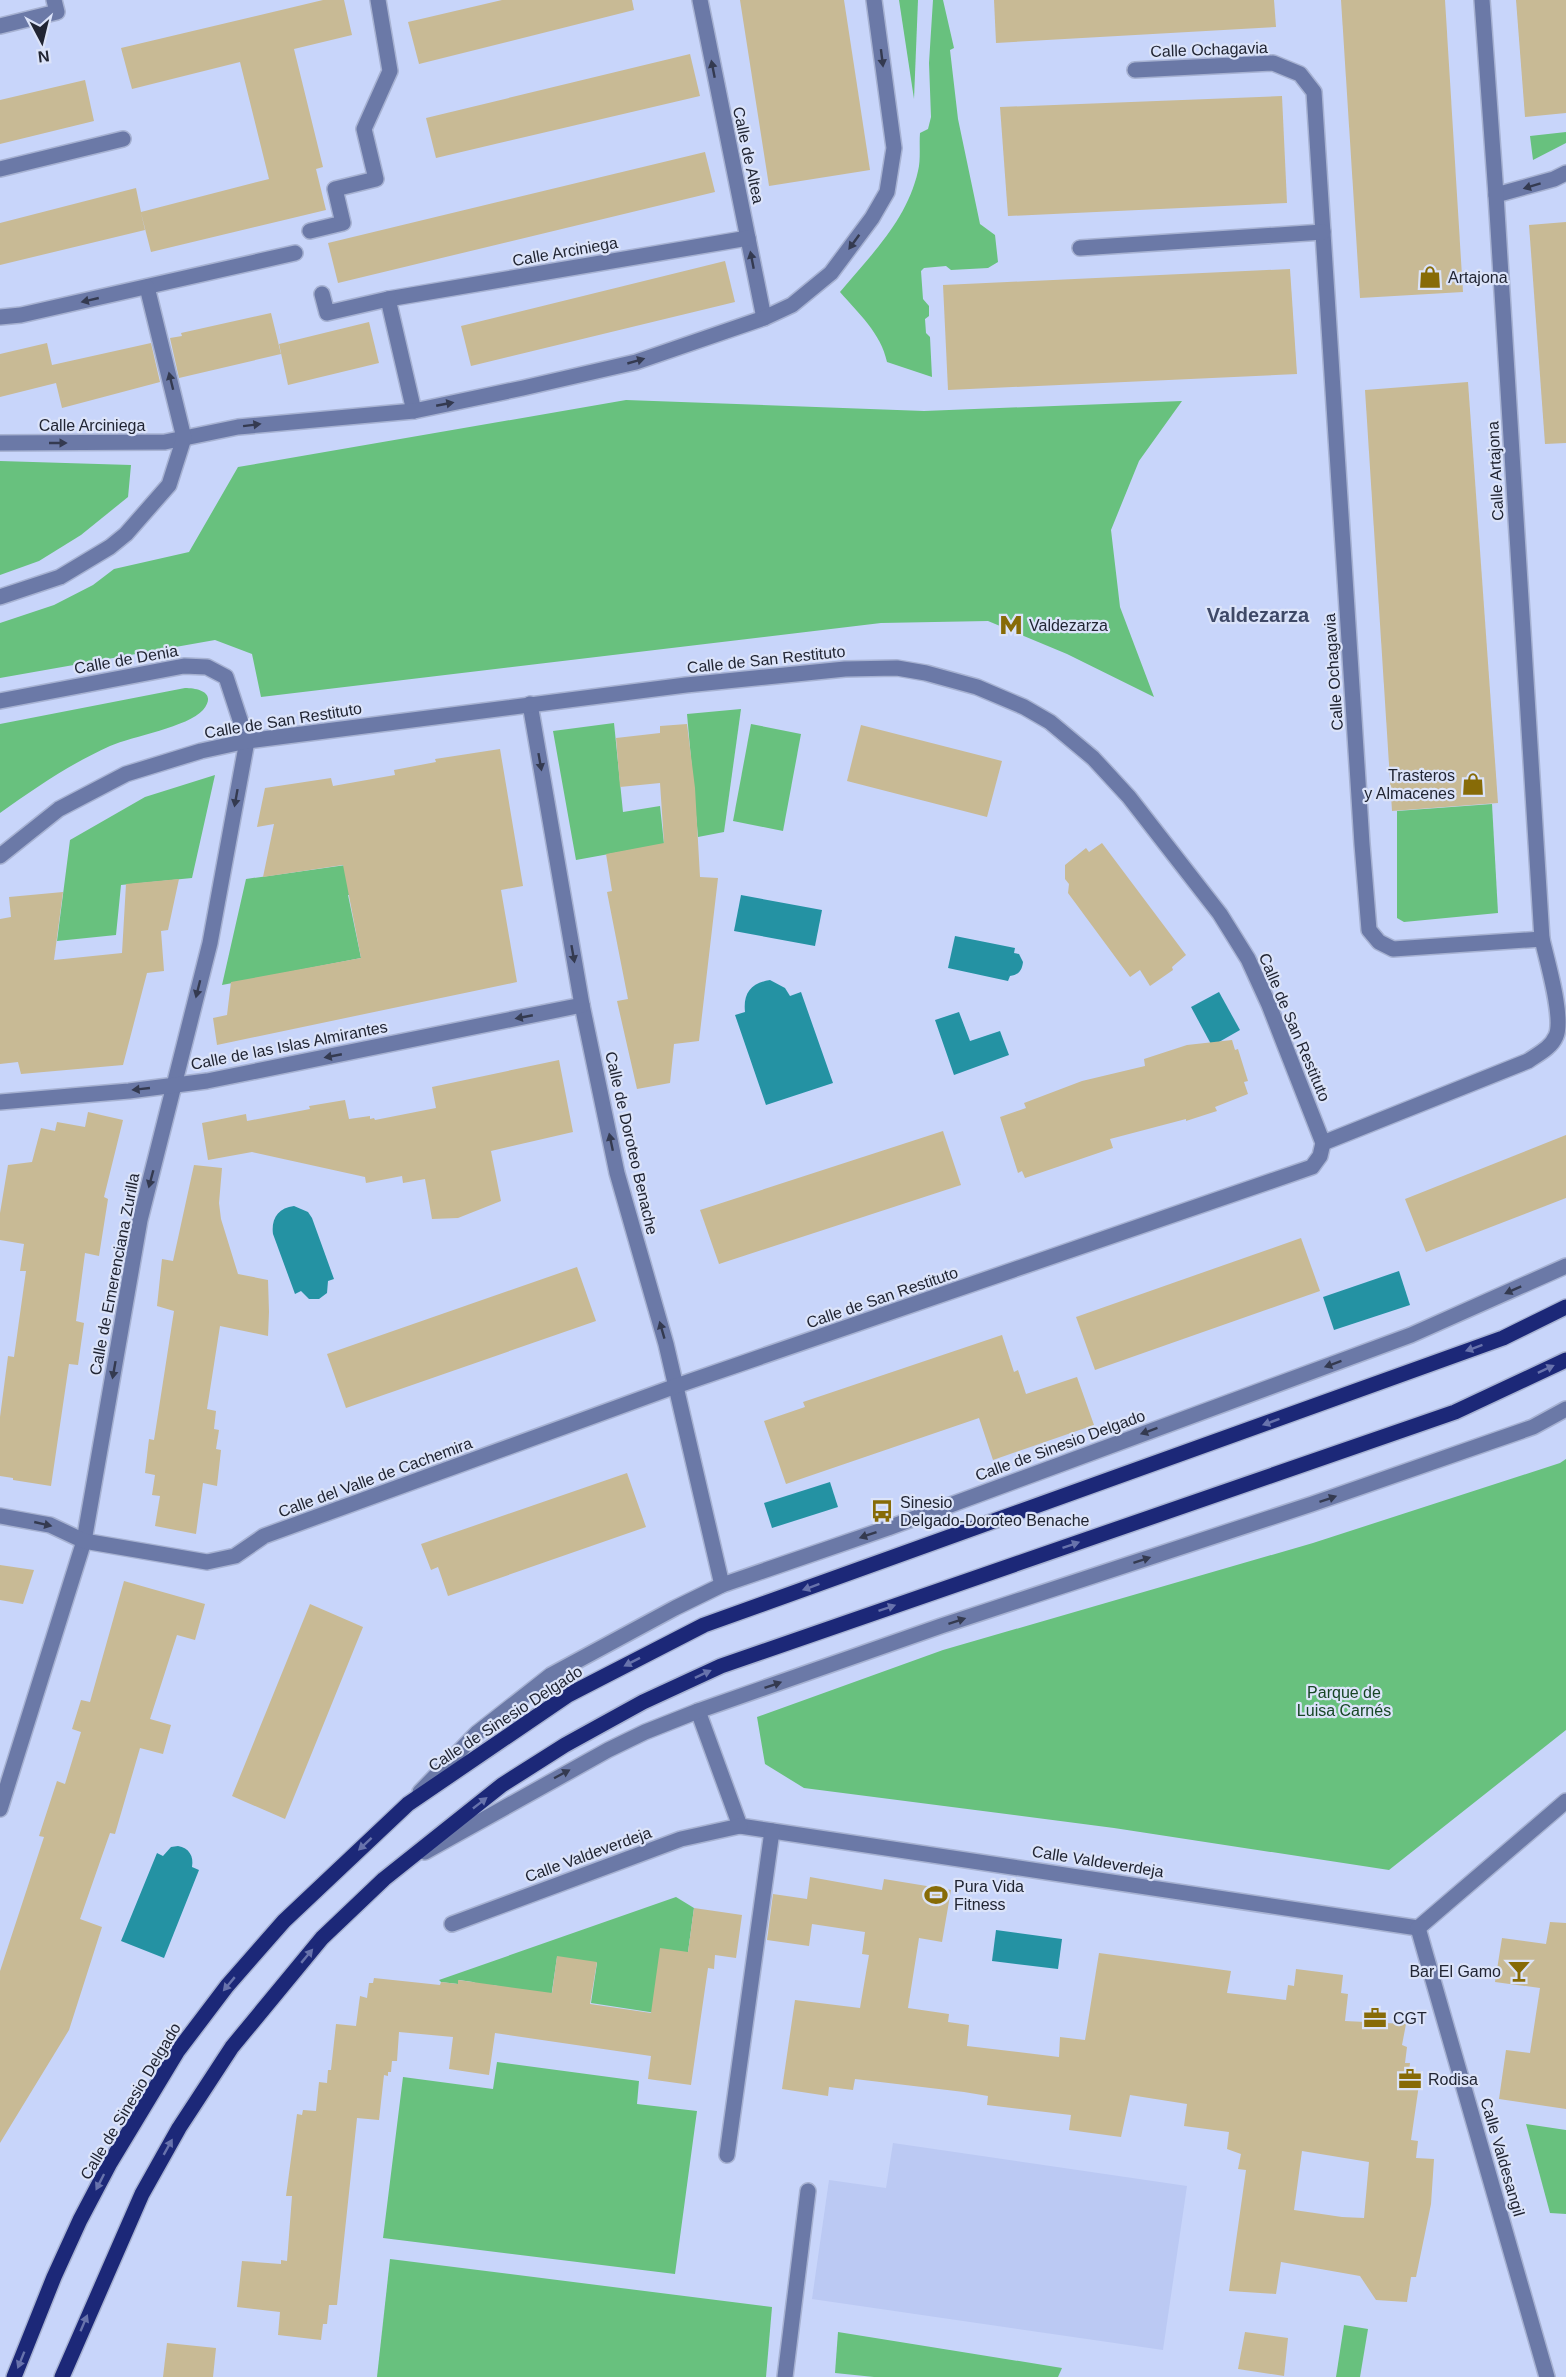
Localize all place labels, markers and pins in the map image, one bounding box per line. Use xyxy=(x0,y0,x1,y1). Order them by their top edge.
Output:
shop icon: Artajona xyxy=(1417,264,1443,290)
place label: Artajona xyxy=(1448,269,1508,286)
metro station icon: Valdezarza xyxy=(998,612,1024,638)
place label: Valdezarza xyxy=(1029,617,1108,634)
place label: Trasteros y Almacenes xyxy=(1364,767,1455,802)
shop icon: Trasteros y Almacenes xyxy=(1460,771,1486,797)
place label: Sinesio Delgado-Doroteo Benache xyxy=(900,1494,1090,1529)
bus stop icon: Sinesio Delgado-Doroteo Benache xyxy=(869,1498,895,1524)
place label: Pura Vida Fitness xyxy=(954,1878,1024,1913)
sports icon: Pura Vida Fitness xyxy=(923,1882,949,1908)
bar icon: Bar El Gamo xyxy=(1506,1958,1532,1984)
place label: Bar El Gamo xyxy=(1409,1963,1501,1980)
office icon: CGT xyxy=(1362,2005,1388,2031)
place label: CGT xyxy=(1393,2010,1427,2027)
office icon: Rodisa xyxy=(1397,2066,1423,2092)
place label: Rodisa xyxy=(1428,2071,1478,2088)

